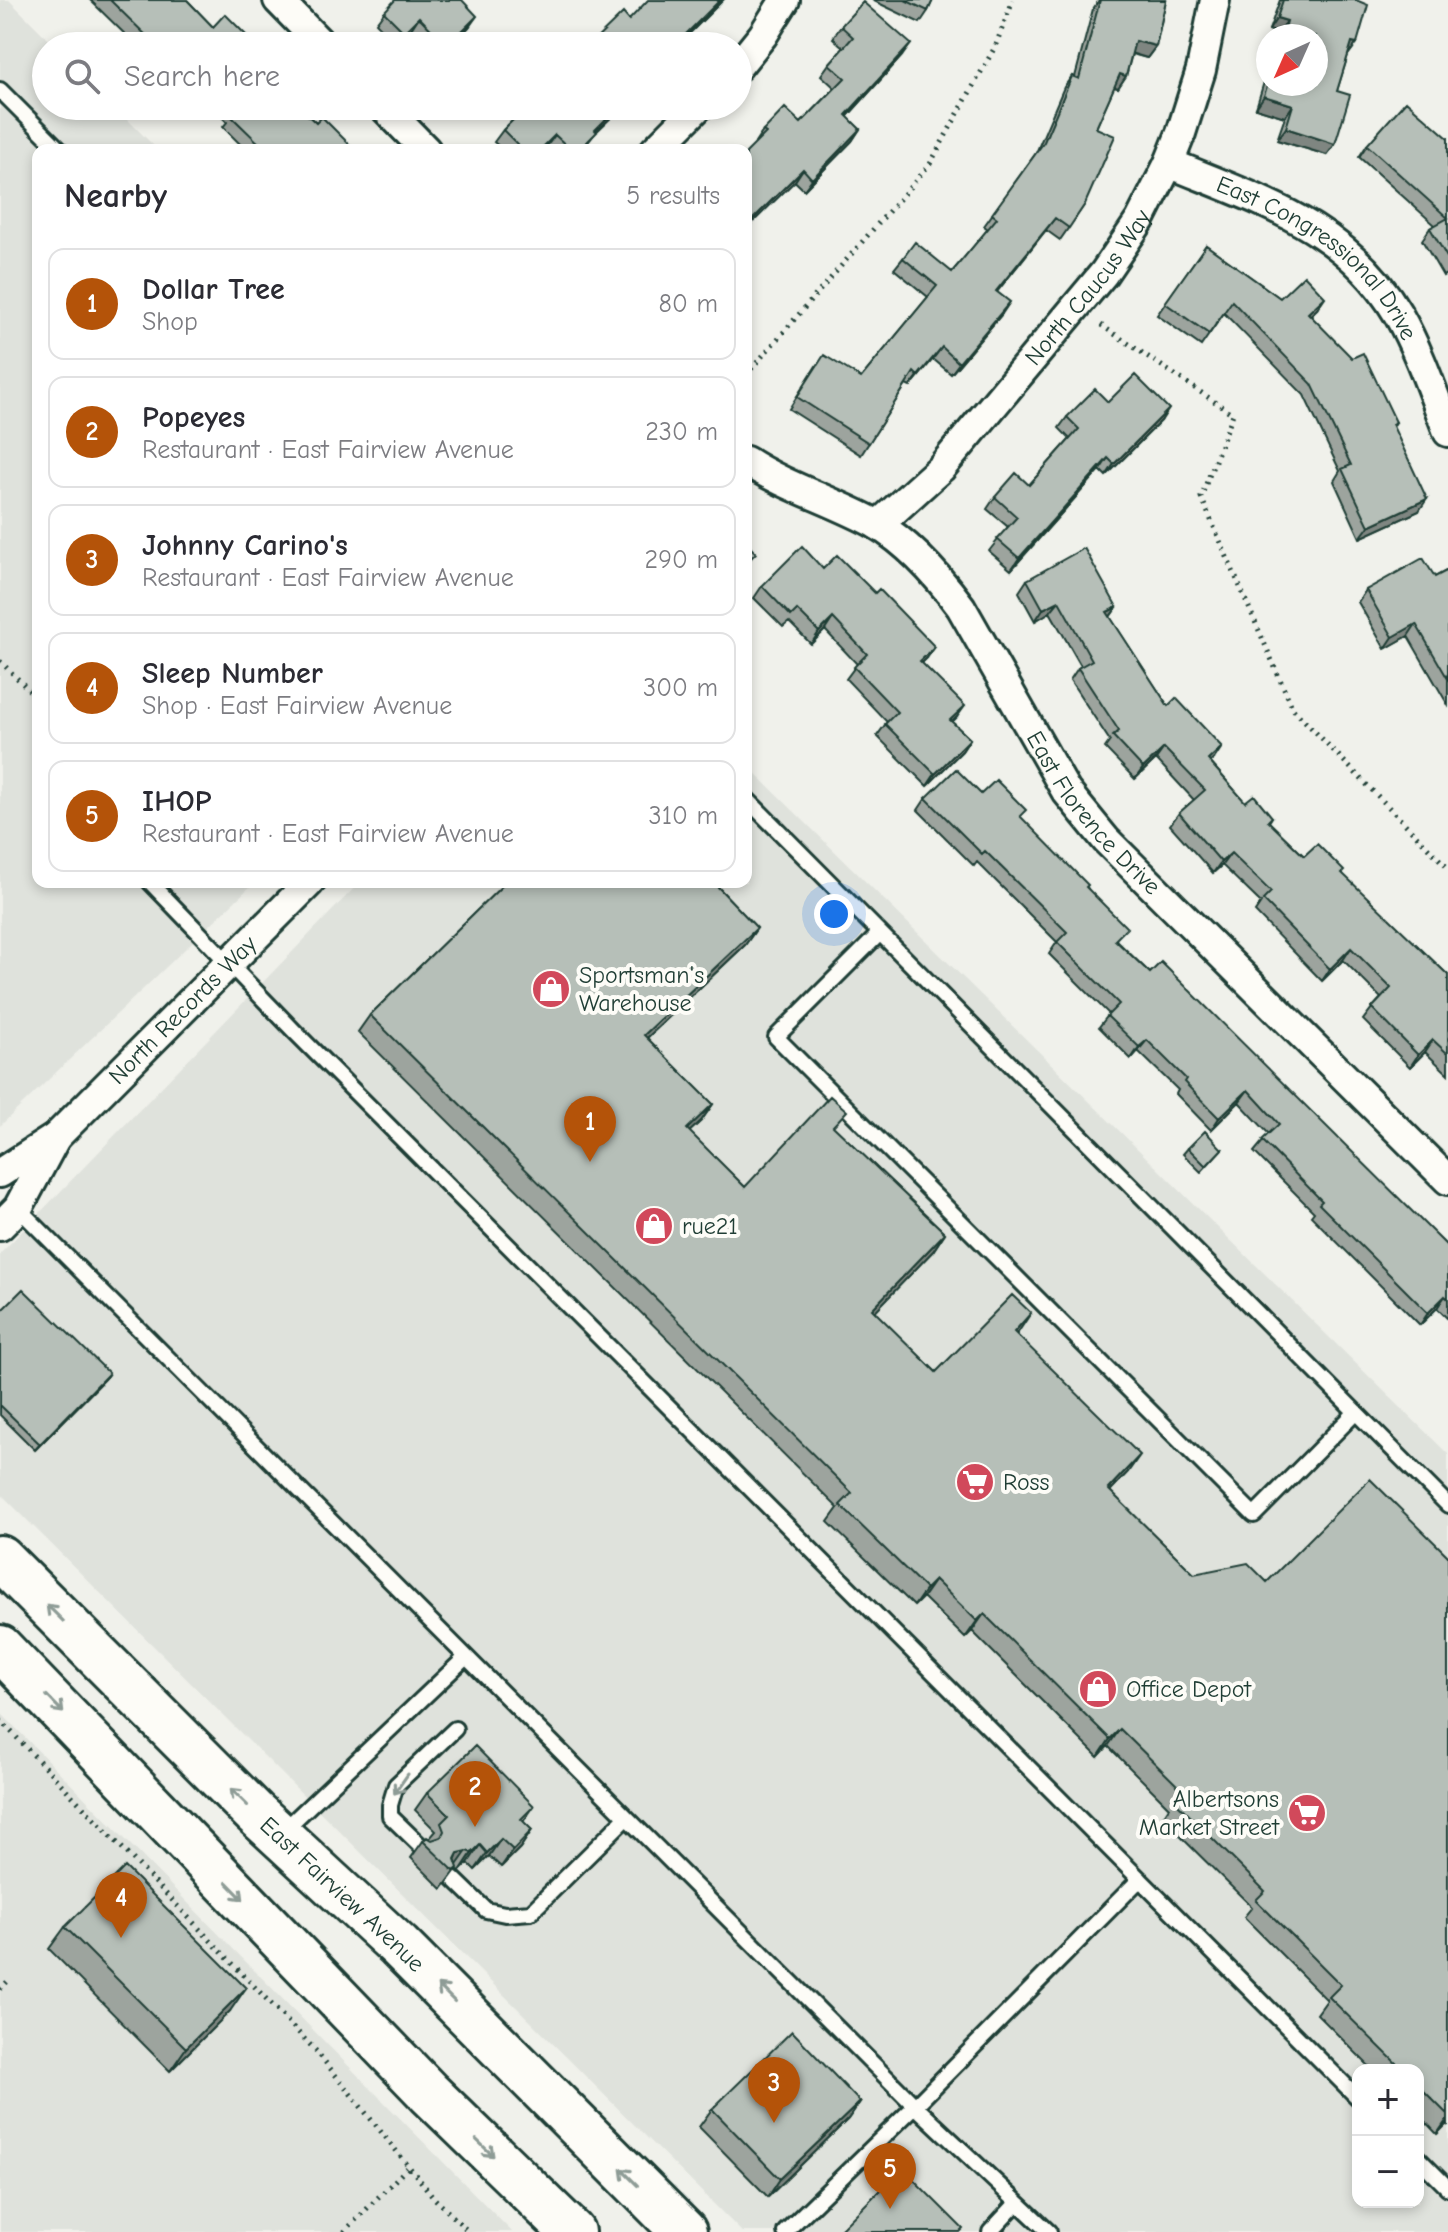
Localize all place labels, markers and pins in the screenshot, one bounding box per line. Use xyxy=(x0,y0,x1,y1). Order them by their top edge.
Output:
place label: Sportsman's Warehouse xyxy=(579,961,704,1017)
shop icon: Sportsman's Warehouse xyxy=(530,968,572,1010)
pin: 1 xyxy=(564,1096,616,1162)
shop icon: rue21 xyxy=(633,1205,675,1247)
place label: rue21 xyxy=(682,1212,738,1240)
supermarket icon: Ross xyxy=(954,1461,996,1503)
place label: Ross xyxy=(1003,1468,1050,1496)
shop icon: Office Depot xyxy=(1077,1668,1119,1710)
place label: Office Depot xyxy=(1126,1675,1252,1703)
pin: 2 xyxy=(449,1761,501,1827)
place label: Albertsons Market Street xyxy=(1139,1785,1280,1841)
supermarket icon: Albertsons Market Street xyxy=(1286,1792,1328,1834)
pin: 4 xyxy=(95,1872,147,1938)
pin: 3 xyxy=(748,2057,800,2123)
pin: 5 xyxy=(864,2143,916,2209)

